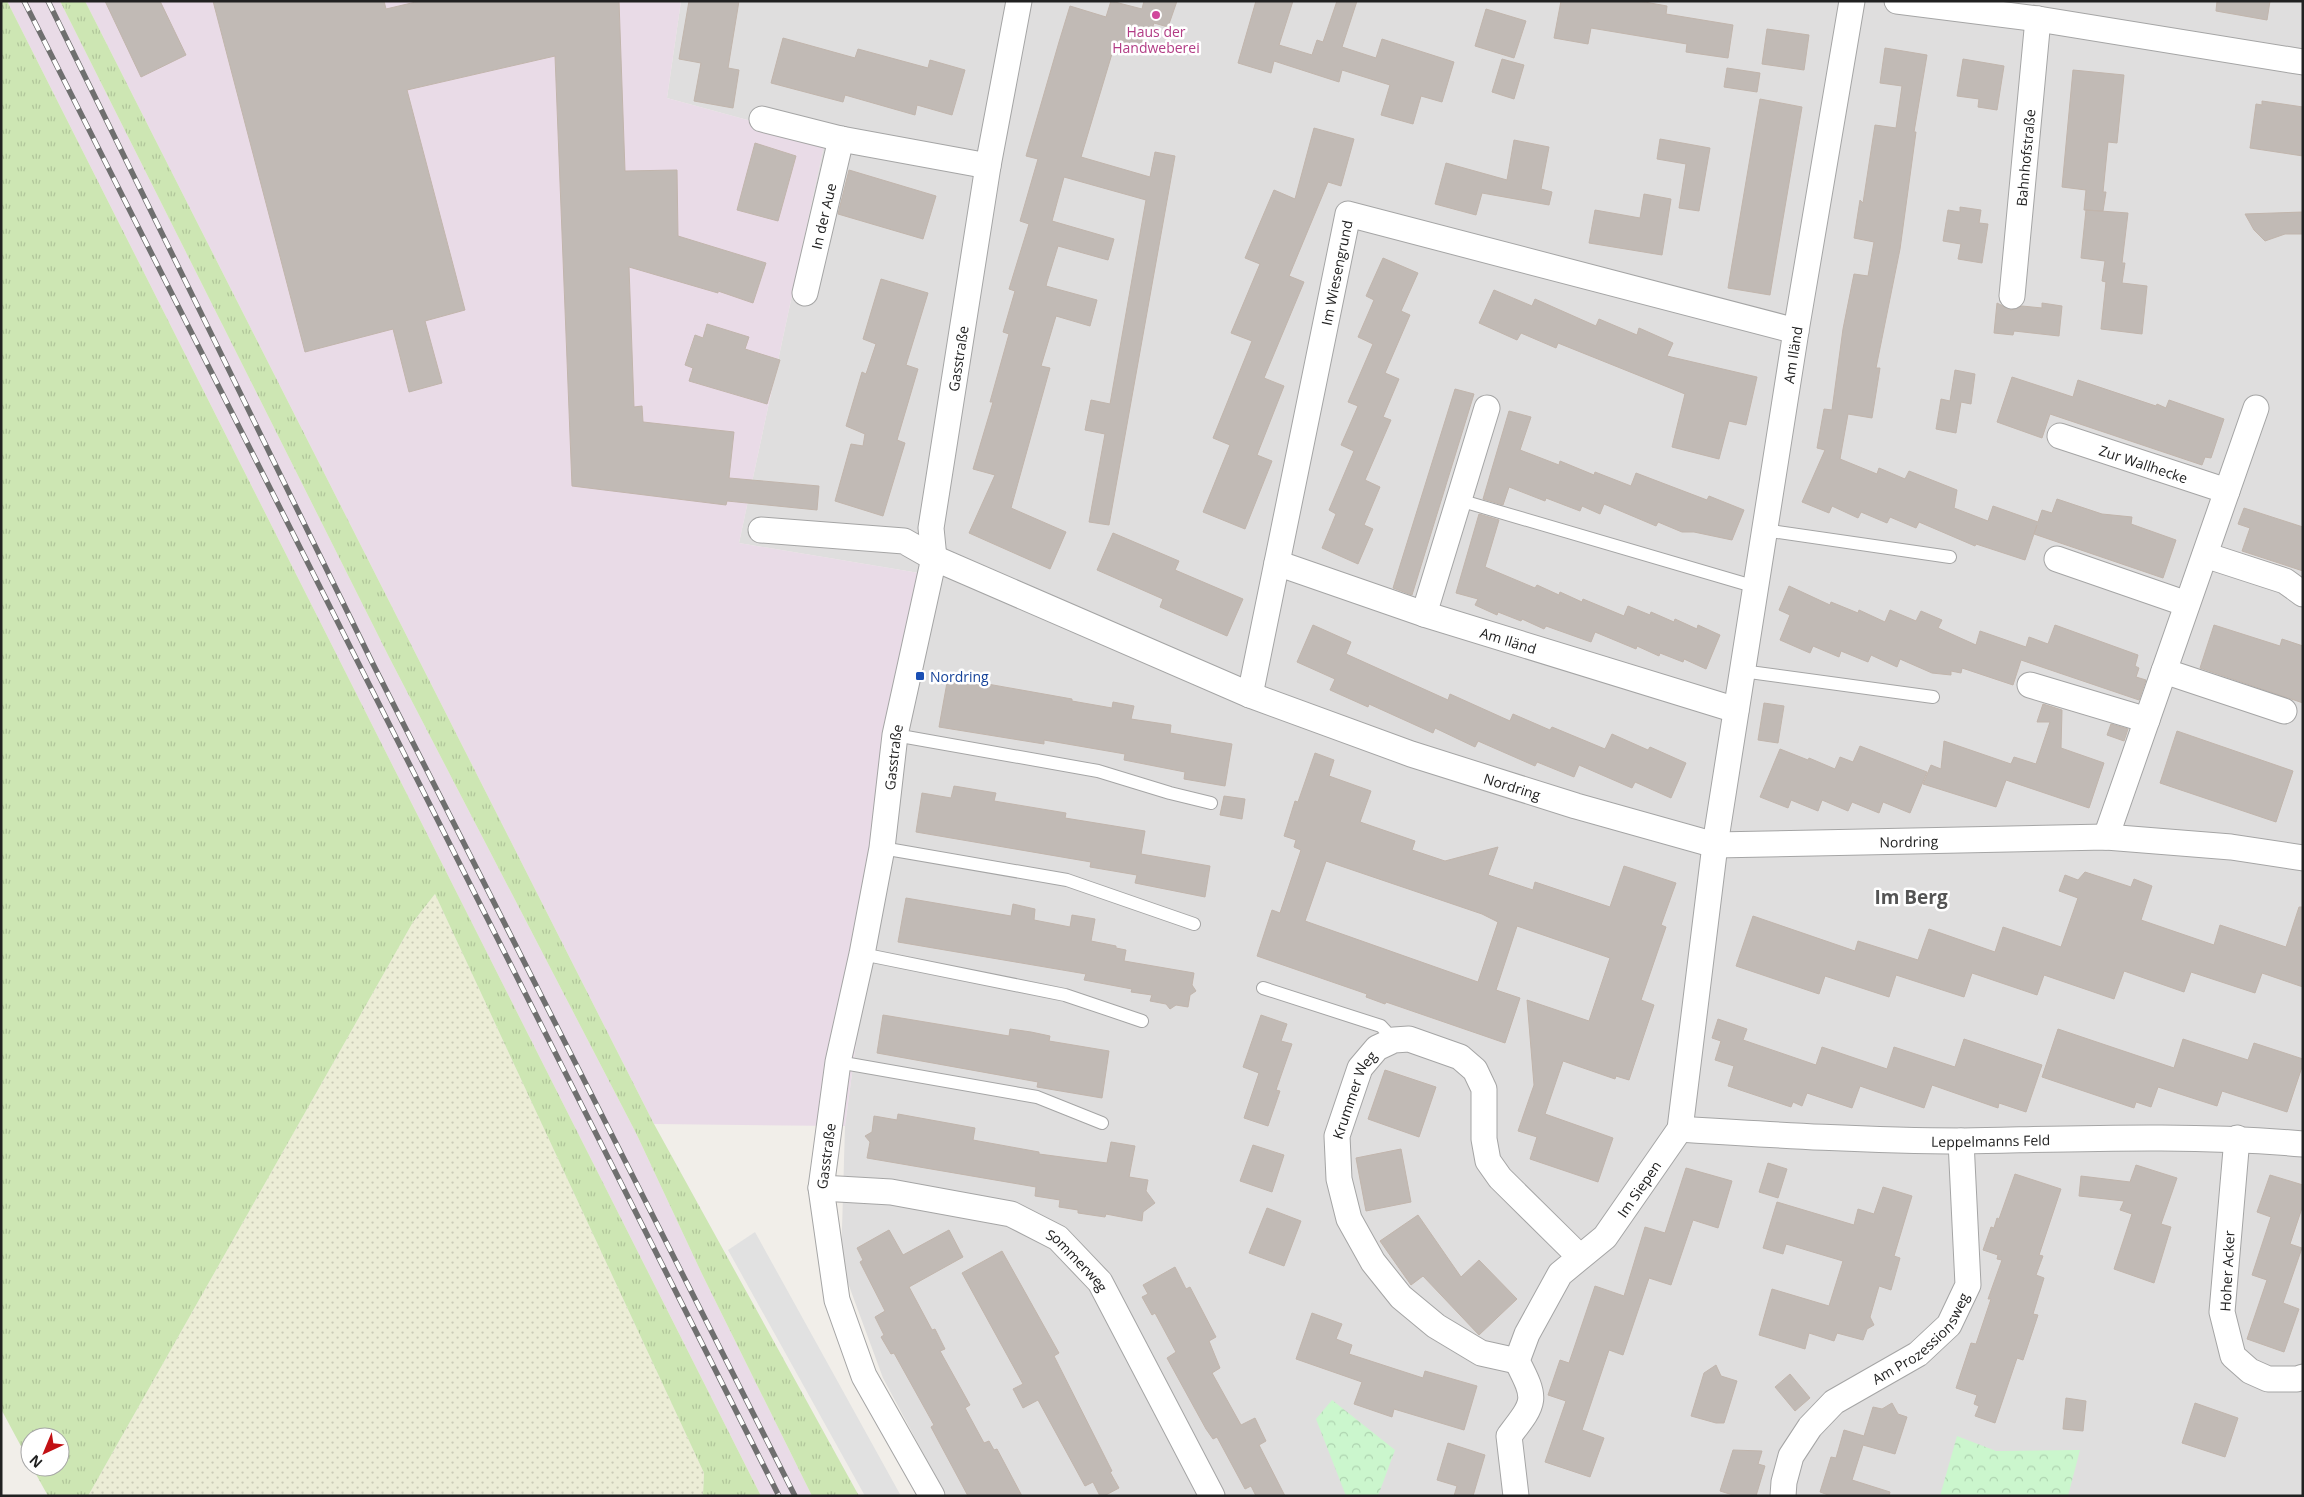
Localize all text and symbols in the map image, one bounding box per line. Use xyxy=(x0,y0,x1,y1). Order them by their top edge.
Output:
marker: Haus der Handweberei xyxy=(1150,9,1162,21)
place label: Haus der Handweberei xyxy=(1112,22,1200,57)
street label: Bahnhofstraße xyxy=(2011,108,2039,207)
street label: In der Aue xyxy=(806,181,840,251)
street label: Im Wiesengrund xyxy=(1316,218,1356,327)
street label: Gasstraße xyxy=(943,324,972,393)
street label: Am Iländ xyxy=(1778,325,1806,385)
street label: Zur Wallhecke xyxy=(2097,440,2190,487)
street label: Am Iländ xyxy=(1478,622,1539,658)
place label: Nordring xyxy=(930,667,989,686)
marker: Nordring xyxy=(914,670,926,682)
street label: Gasstraße xyxy=(879,722,907,791)
street label: Nordring xyxy=(1481,768,1544,804)
street label: Nordring xyxy=(1879,831,1939,851)
district label: Im Berg xyxy=(1874,884,1948,910)
street label: Krummer Weg xyxy=(1327,1046,1381,1141)
street label: Gasstraße xyxy=(811,1122,839,1190)
street label: Leppelmanns Feld xyxy=(1931,1130,2051,1151)
street label: Im Siepen xyxy=(1612,1157,1665,1221)
street label: Sommerweg xyxy=(1043,1224,1113,1295)
street label: Hoher Acker xyxy=(2215,1230,2239,1312)
street label: Am Prozessionsweg xyxy=(1868,1289,1973,1388)
north arrow xyxy=(20,1427,70,1477)
text: N xyxy=(25,1451,46,1473)

